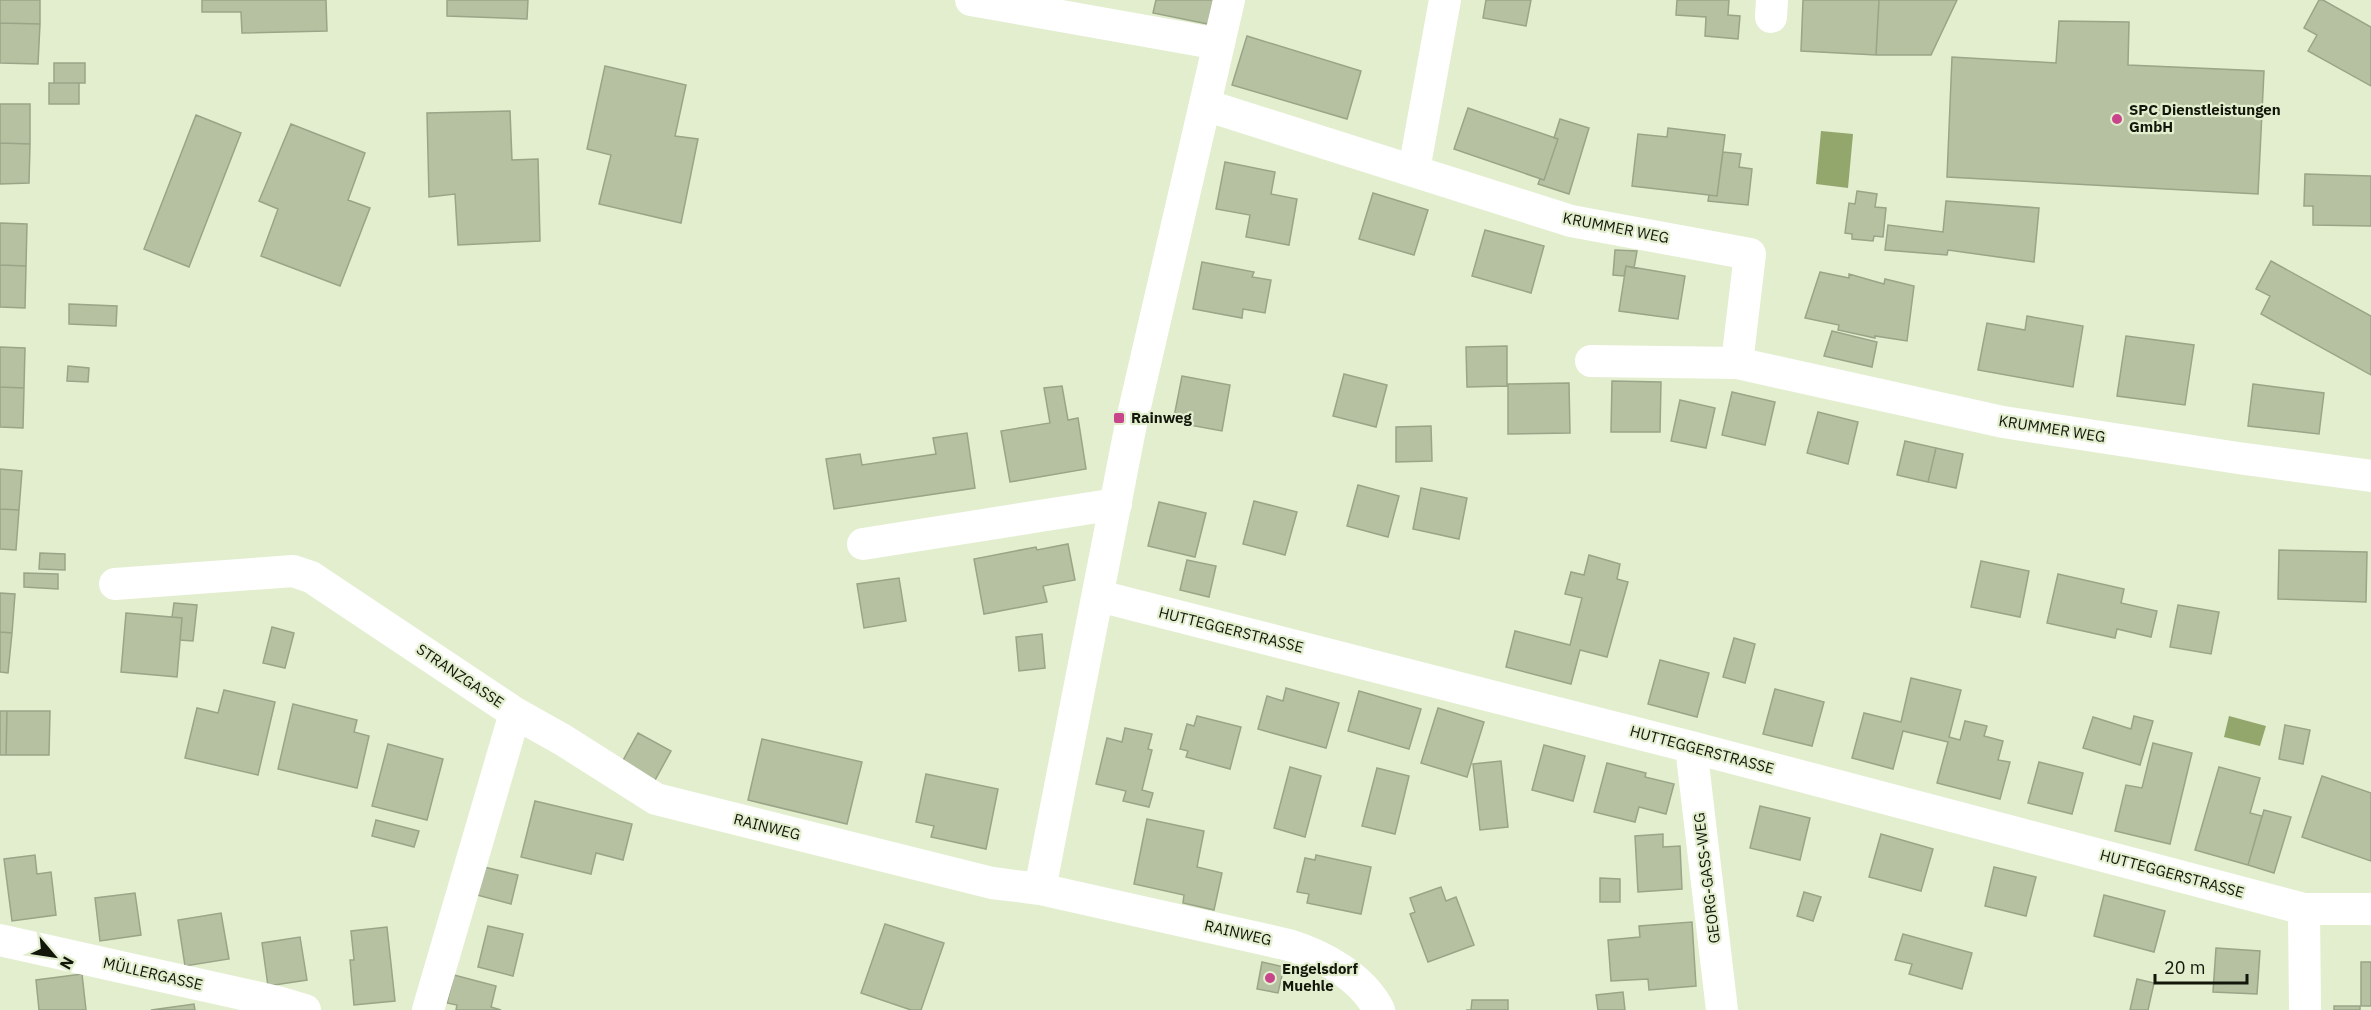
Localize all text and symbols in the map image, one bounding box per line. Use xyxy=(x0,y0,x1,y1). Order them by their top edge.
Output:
place label: SPC Dienstleistungen GmbH xyxy=(2129,100,2281,136)
marker: SPC Dienstleistungen GmbH xyxy=(2110,112,2124,126)
street label: KRUMMER WEG xyxy=(1561,208,1671,247)
place label: Rainweg xyxy=(1131,408,1193,427)
marker: Rainweg xyxy=(1112,411,1126,425)
street label: KRUMMER WEG xyxy=(1997,411,2107,446)
street label: HUTTEGGERSTRASSE xyxy=(1157,602,1305,657)
street label: STRANZGASSE xyxy=(413,639,508,712)
street label: HUTTEGGERSTRASSE xyxy=(1628,721,1776,778)
street label: RAINWEG xyxy=(732,809,803,844)
street label: GEORG-GASS-WEG xyxy=(1689,811,1724,945)
street label: HUTTEGGERSTRASSE xyxy=(2098,845,2246,902)
street label: RAINWEG xyxy=(1203,916,1274,949)
north arrow xyxy=(24,926,84,986)
scale bar xyxy=(2155,947,2246,985)
text: N xyxy=(56,953,79,973)
street label: MÜLLERGASSE xyxy=(101,953,205,994)
text: 20 m xyxy=(2164,956,2206,979)
place label: Engelsdorf Muehle xyxy=(1282,959,1359,995)
marker: Engelsdorf Muehle xyxy=(1263,971,1277,985)

